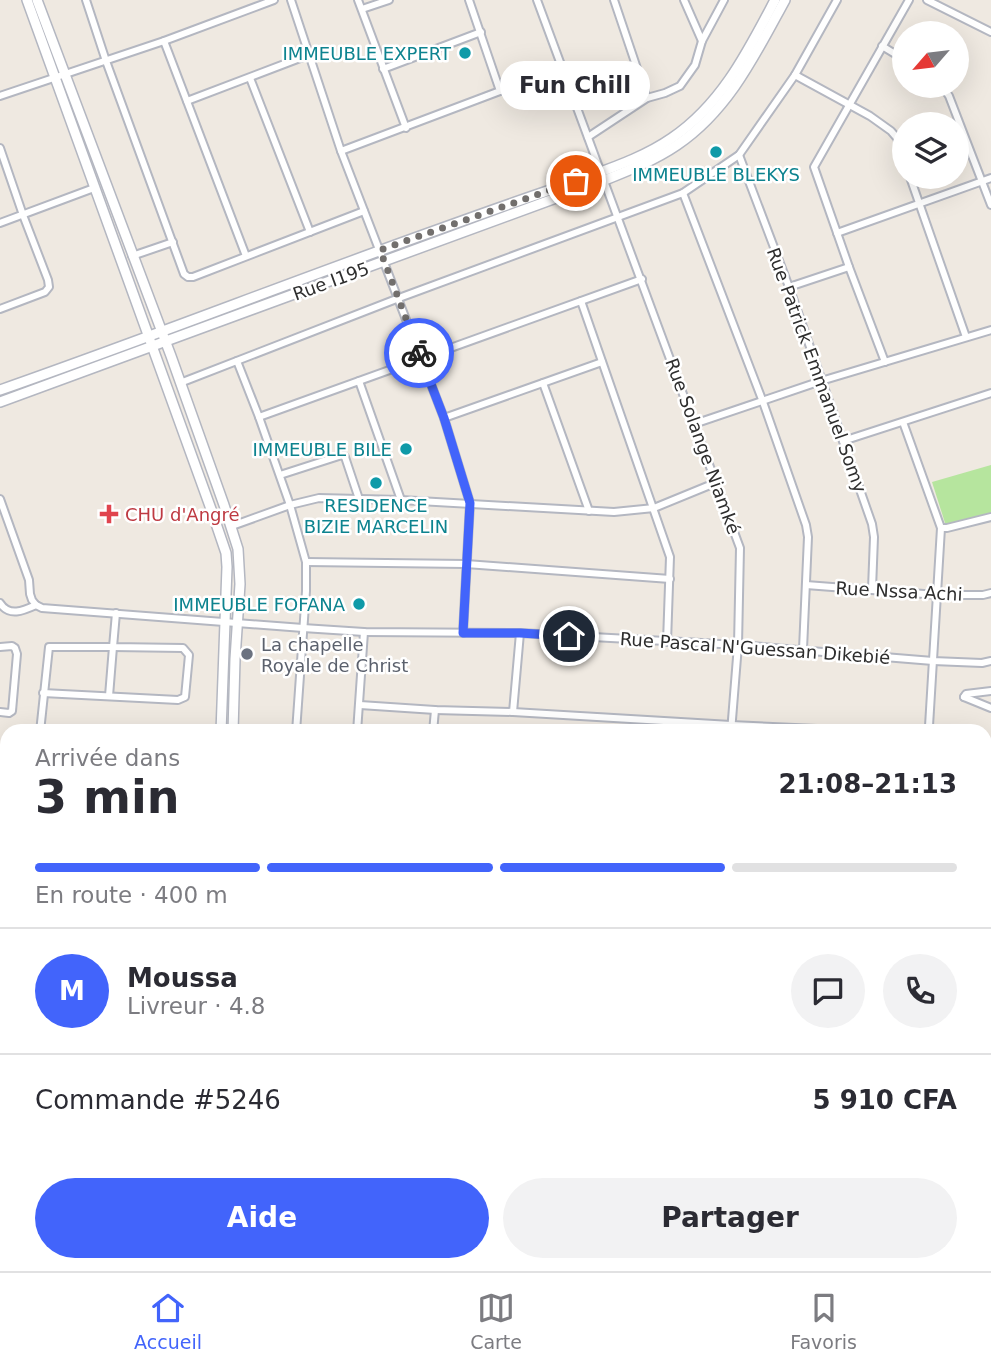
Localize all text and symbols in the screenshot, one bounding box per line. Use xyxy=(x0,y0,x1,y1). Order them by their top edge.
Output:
north arrow xyxy=(892,21,970,98)
map controls xyxy=(892,21,969,189)
place label: IMMEUBLE EXPERT xyxy=(282,43,452,64)
marker: IMMEUBLE EXPERT xyxy=(457,45,473,61)
callout: Fun Chill xyxy=(501,62,651,111)
text: Fun Chill xyxy=(519,72,631,98)
button: layers xyxy=(892,112,969,189)
marker: IMMEUBLE BLEKYS xyxy=(708,144,724,160)
pin xyxy=(546,151,606,211)
icon: bag xyxy=(557,162,595,200)
place label: IMMEUBLE BLEKYS xyxy=(632,164,800,185)
street label: Rue Patrick Emmanuel Somy xyxy=(763,245,871,496)
street label: Rue I195 xyxy=(290,258,372,304)
courier xyxy=(384,318,454,388)
icon: bike xyxy=(400,334,438,372)
street label: Rue Solange Niamké xyxy=(661,355,745,537)
place label: IMMEUBLE BILE xyxy=(253,439,392,460)
marker: IMMEUBLE BILE xyxy=(398,441,414,457)
marker: RESIDENCE BIZIE MARCELIN xyxy=(368,475,384,491)
place label: RESIDENCE BIZIE MARCELIN xyxy=(304,495,448,537)
marker: CHU d'Angré xyxy=(99,504,119,524)
place label: CHU d'Angré xyxy=(125,504,240,525)
street label: Rue Nssa Achi xyxy=(835,577,963,605)
place label: IMMEUBLE FOFANA xyxy=(173,594,346,615)
marker: IMMEUBLE FOFANA xyxy=(351,596,367,612)
pin xyxy=(539,606,599,666)
icon: home xyxy=(550,617,588,655)
street label: Rue Pascal N'Guessan Dikebié xyxy=(619,628,891,668)
place label: La chapelle Royale de Christ xyxy=(261,634,408,676)
marker: La chapelle Royale de Christ xyxy=(239,646,255,662)
text: Arrivée dans xyxy=(35,745,180,771)
text: 21:08–21:13 xyxy=(778,769,957,799)
text: 3 min xyxy=(35,770,179,824)
text: En route · 400 m xyxy=(35,882,228,908)
button: chat xyxy=(791,954,865,1028)
button: phone xyxy=(883,954,957,1028)
text: Moussa xyxy=(127,963,238,993)
text: M xyxy=(59,976,85,1006)
text: Livreur · 4.8 xyxy=(127,993,265,1019)
text: Commande #5246 xyxy=(35,1085,281,1115)
text: 5 910 CFA xyxy=(813,1085,957,1115)
button: Aide xyxy=(35,1178,489,1258)
button: Partager xyxy=(503,1178,957,1258)
tab: Accueil xyxy=(134,1289,202,1353)
tab: Carte xyxy=(470,1289,522,1353)
tab: Favoris xyxy=(790,1289,857,1353)

